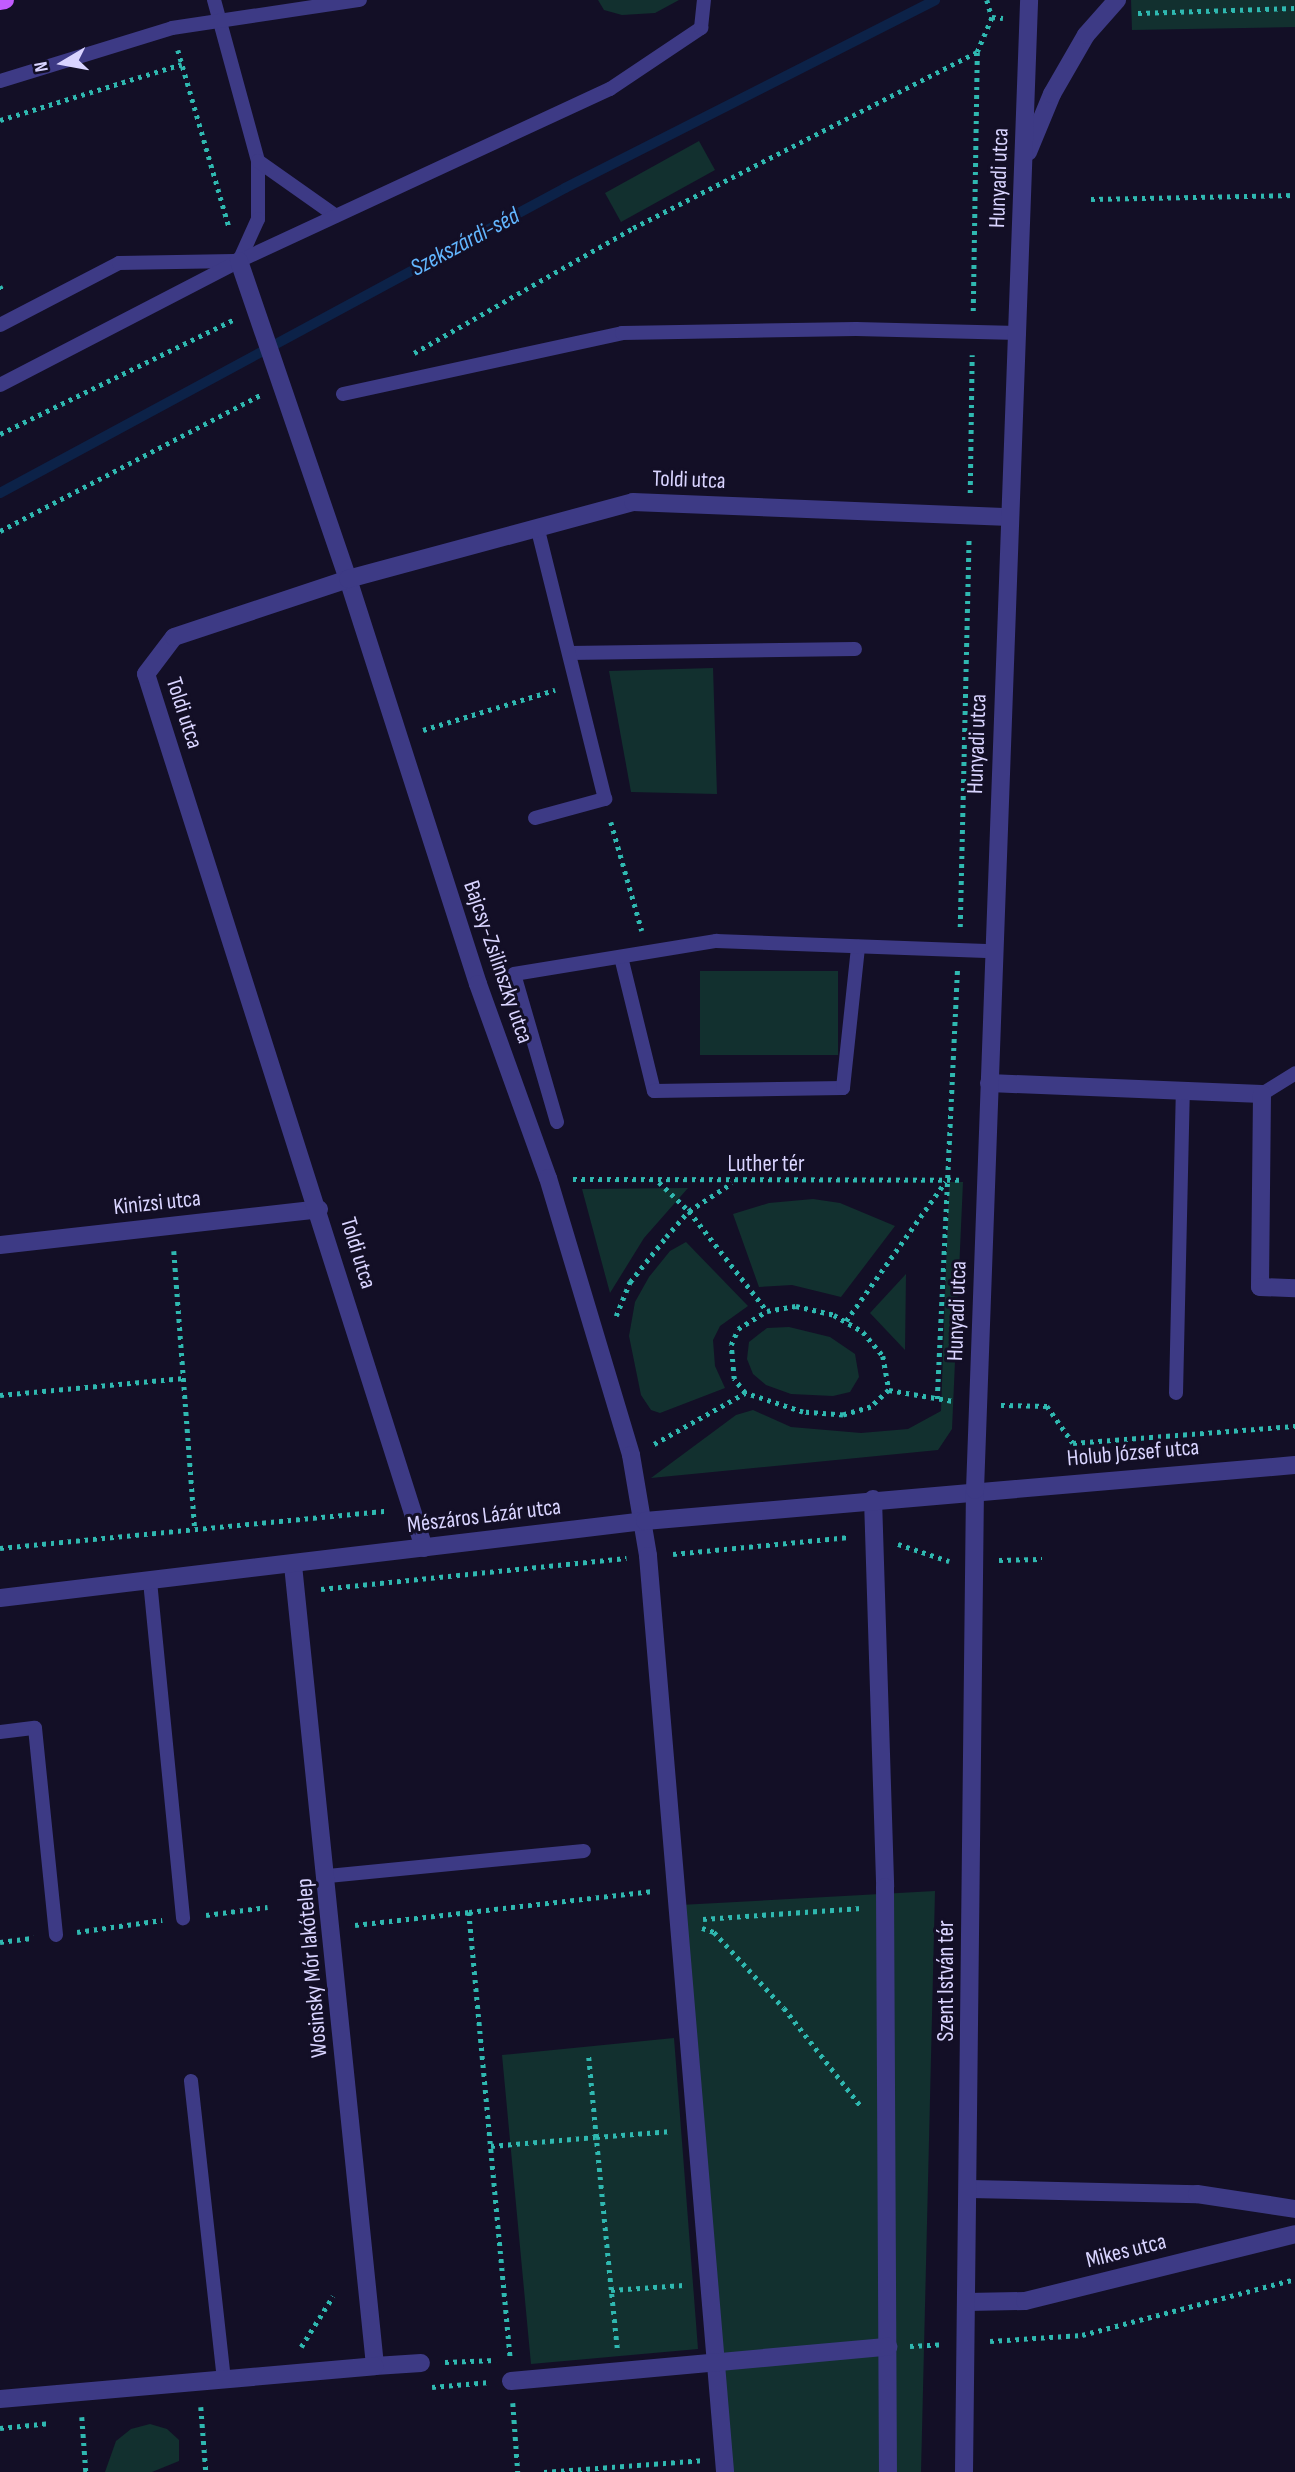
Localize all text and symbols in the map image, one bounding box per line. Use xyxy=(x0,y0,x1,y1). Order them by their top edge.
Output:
north arrow xyxy=(28,28,98,98)
text: N xyxy=(30,60,54,74)
street label: Hunyadi utca xyxy=(983,127,1015,229)
water label: Szekszárdi-séd xyxy=(406,201,524,283)
street label: Toldi utca xyxy=(652,465,726,495)
street label: Toldi utca xyxy=(160,674,208,752)
street label: Hunyadi utca xyxy=(961,693,993,795)
street label: Bajcsy-Zsilinszky utca xyxy=(457,877,539,1047)
street label: Luther tér xyxy=(727,1150,805,1178)
street label: Kinizsi utca xyxy=(112,1185,202,1221)
street label: Toldi utca xyxy=(334,1214,382,1292)
street label: Hunyadi utca xyxy=(941,1260,973,1362)
street label: Holub József utca xyxy=(1066,1433,1200,1473)
street label: Mészáros Lázár utca xyxy=(406,1493,562,1539)
street label: Wosinsky Mór lakótelep xyxy=(290,1877,334,2059)
street label: Szent István tér xyxy=(932,1920,960,2042)
street label: Mikes utca xyxy=(1083,2228,1169,2274)

